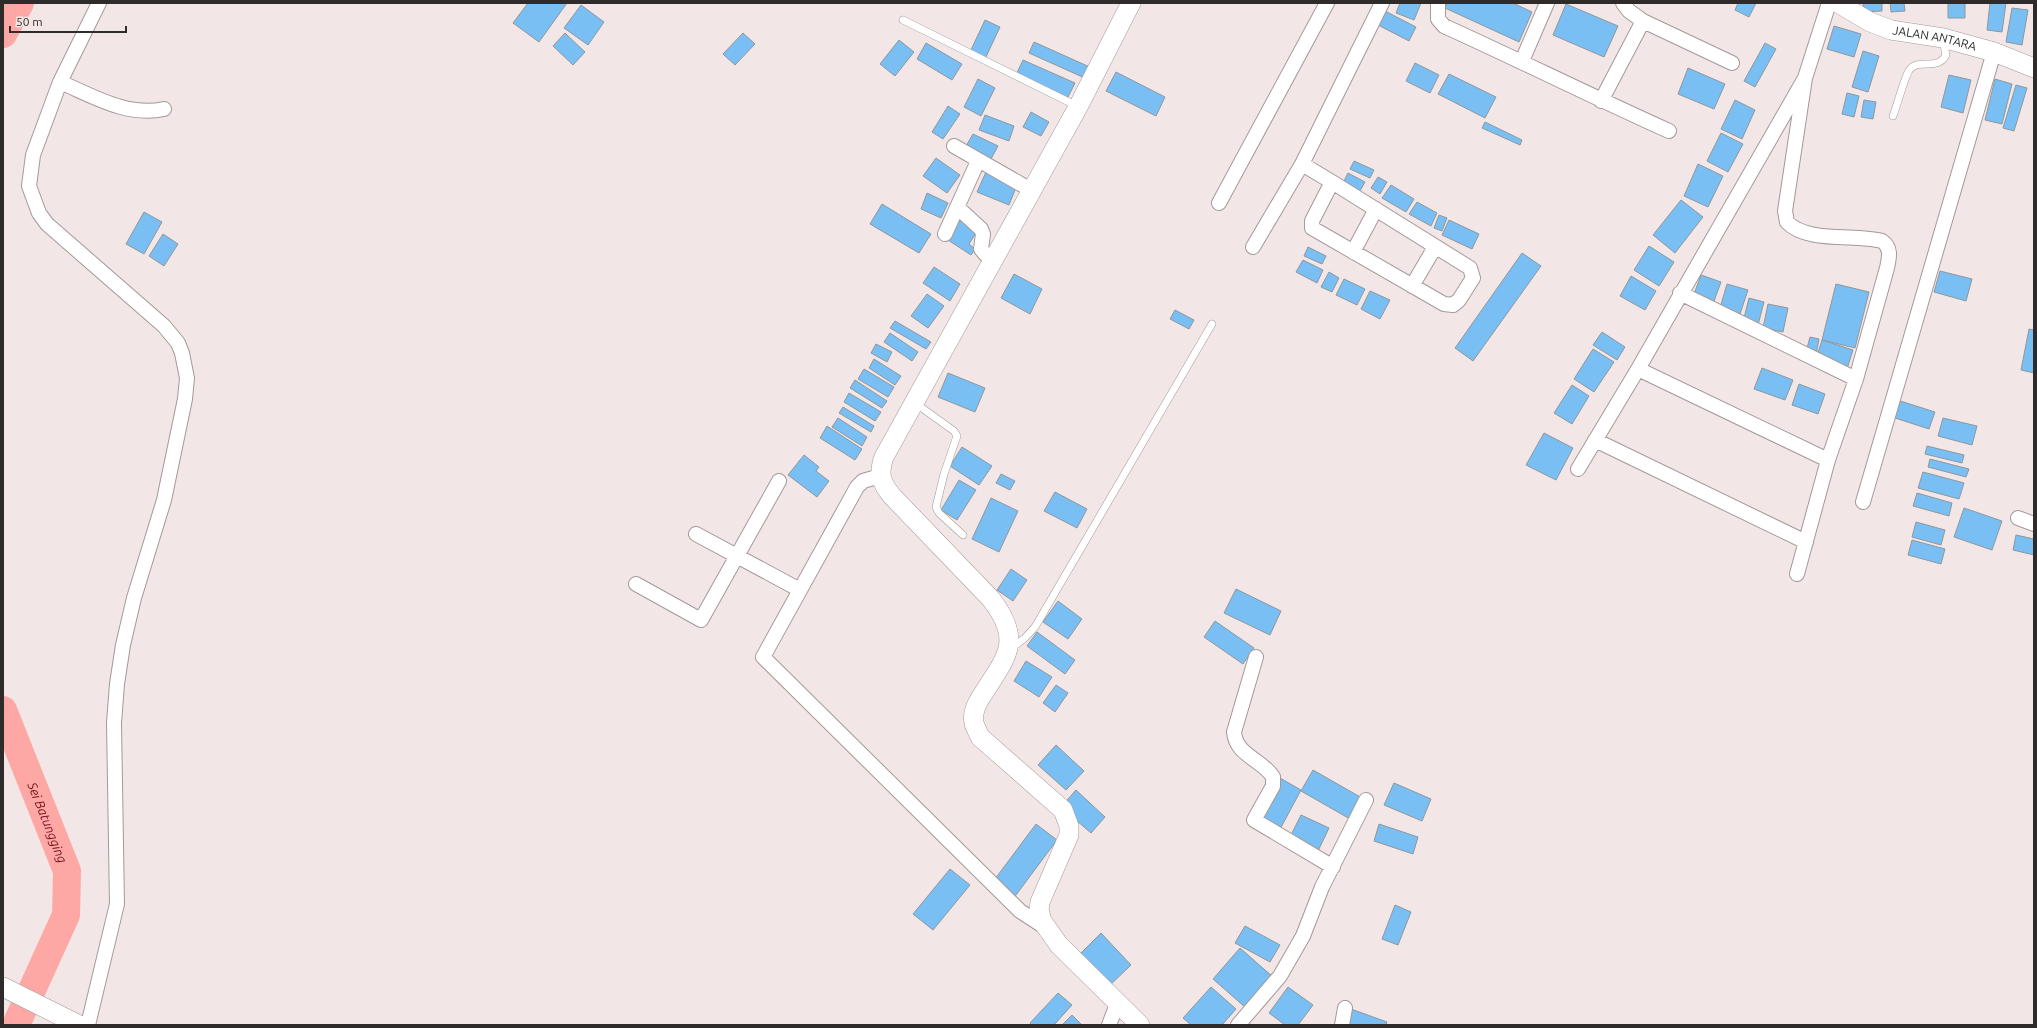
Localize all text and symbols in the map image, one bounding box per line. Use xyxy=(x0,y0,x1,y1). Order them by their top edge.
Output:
scale bar xyxy=(10,8,126,34)
text: 50 m xyxy=(16,15,43,28)
street label: JALAN ANTARA xyxy=(1892,23,1978,53)
water label: Sei Batungging xyxy=(25,779,70,865)

